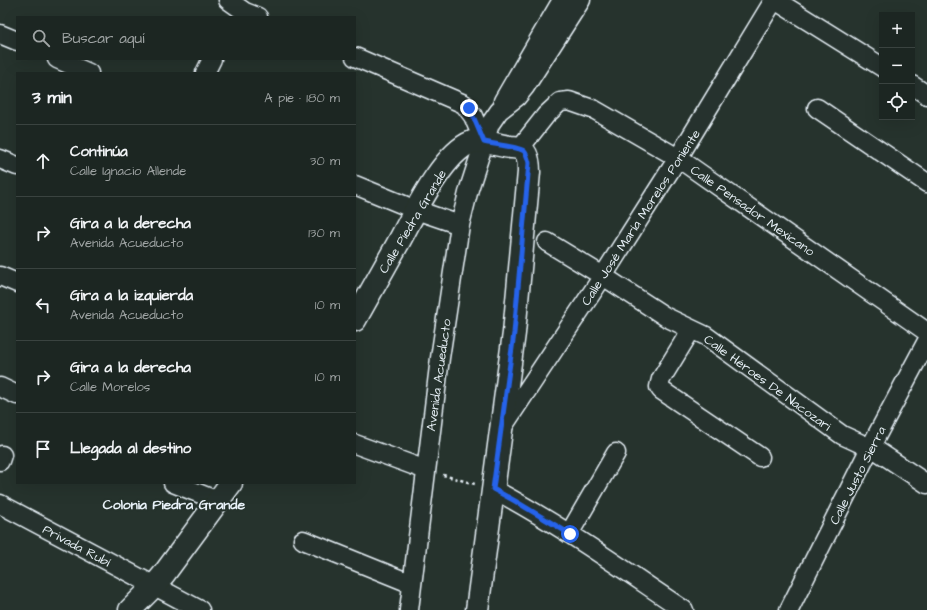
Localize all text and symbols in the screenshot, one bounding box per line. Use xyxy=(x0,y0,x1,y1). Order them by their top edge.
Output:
map controls xyxy=(879,12,915,120)
button: + xyxy=(879,12,915,48)
search box xyxy=(16,16,356,60)
icon: search xyxy=(30,27,52,49)
text: Buscar aquí xyxy=(62,28,144,49)
button: − xyxy=(879,48,915,84)
button: locate xyxy=(879,84,915,120)
text: 3 min xyxy=(32,86,72,110)
text: A pie · 180 m xyxy=(264,89,340,107)
route end xyxy=(460,99,478,117)
street label: Calle José María Morelos Poniente xyxy=(577,126,705,309)
text: Continúa xyxy=(70,141,128,162)
icon: ahead xyxy=(32,150,54,172)
text: 30 m xyxy=(310,152,340,170)
street label: Calle Pensador Mexicano xyxy=(687,161,819,261)
text: Calle Ignacio Allende xyxy=(70,162,186,180)
street label: Calle Piedra Grande xyxy=(375,166,451,277)
text: Gira a la derecha xyxy=(70,213,191,234)
icon: right xyxy=(32,222,54,244)
text: 130 m xyxy=(308,224,340,242)
text: Avenida Acueducto xyxy=(70,234,183,252)
text: Gira a la izquierda xyxy=(70,285,193,306)
icon: left xyxy=(32,294,54,316)
text: 10 m xyxy=(315,296,340,314)
text: Avenida Acueducto xyxy=(70,306,183,324)
street label: Avenida Acueducto xyxy=(422,317,456,432)
street label: Calle Héroes De Nacozari xyxy=(700,330,835,435)
text: Gira a la derecha xyxy=(70,357,191,378)
icon: right xyxy=(32,366,54,388)
text: 10 m xyxy=(315,368,340,386)
text: Calle Morelos xyxy=(70,378,150,396)
street label: Calle Justo Sierra xyxy=(825,423,891,528)
icon: arrive xyxy=(32,438,54,460)
text: Llegada al destino xyxy=(70,438,191,459)
district label: Colonia Piedra Grande xyxy=(103,495,246,515)
street label: Privada Rubí xyxy=(39,520,114,571)
route start xyxy=(561,525,579,543)

